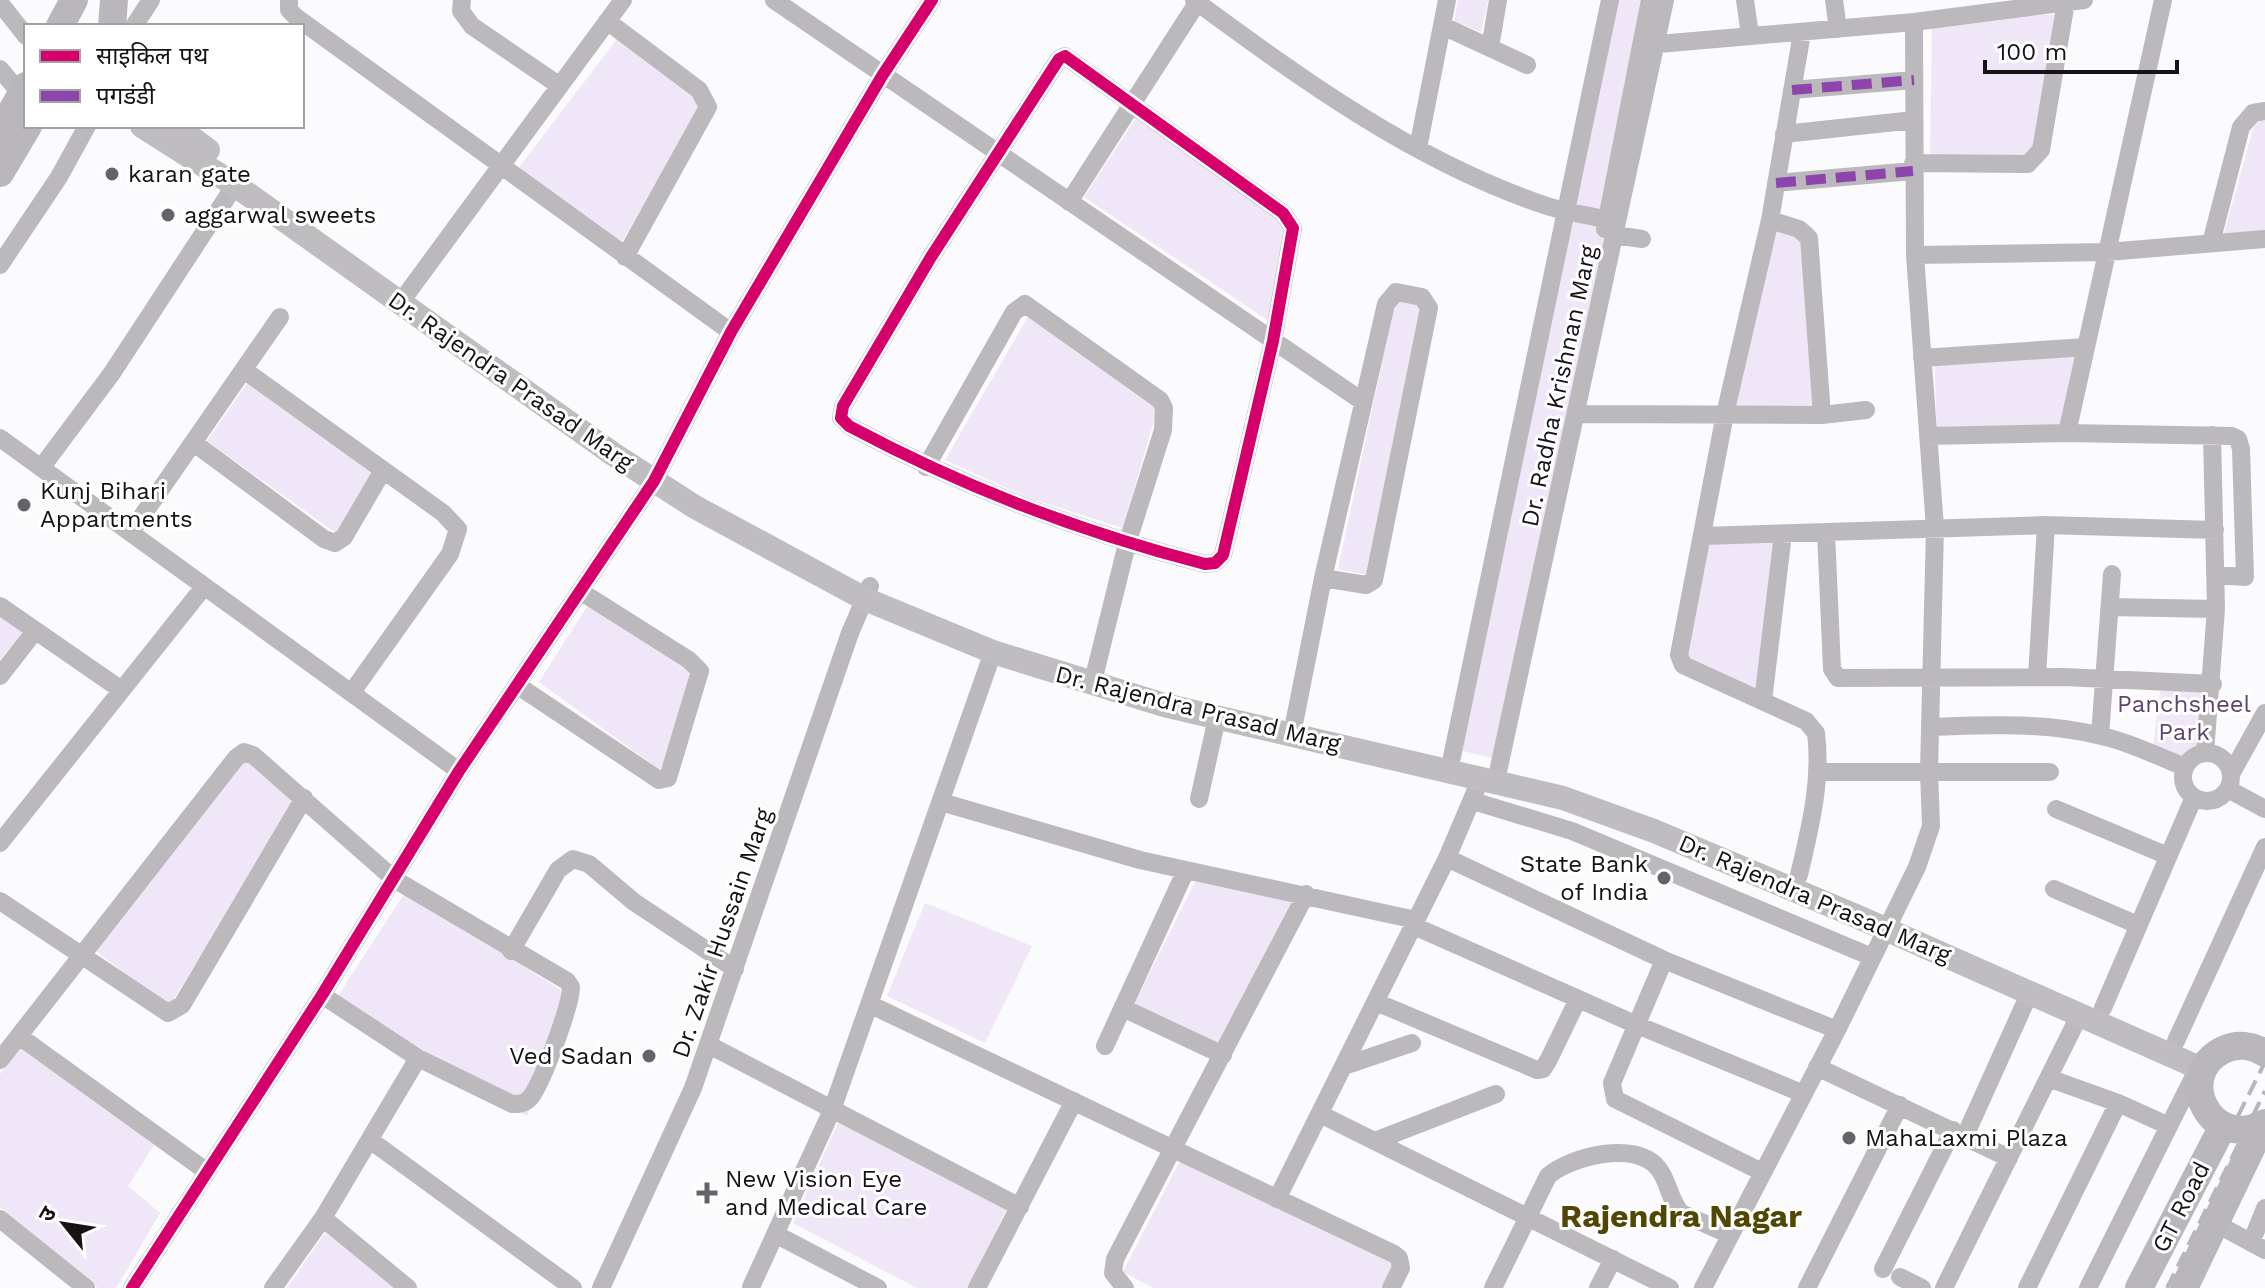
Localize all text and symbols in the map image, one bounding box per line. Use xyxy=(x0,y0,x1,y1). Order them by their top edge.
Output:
legend xyxy=(24,24,304,128)
scale bar xyxy=(1985,24,2177,74)
text: 100 m xyxy=(1997,38,2067,66)
text: साइकिल पथ xyxy=(96,42,209,70)
text: पगडंडी xyxy=(96,82,156,110)
place label: karan gate xyxy=(128,160,251,188)
marker: karan gate xyxy=(103,165,121,183)
place label: aggarwal sweets xyxy=(184,201,376,229)
marker: aggarwal sweets xyxy=(159,206,177,224)
street label: Dr. Radha Krishnan Marg xyxy=(1515,242,1603,529)
street label: Dr. Rajendra Prasad Marg xyxy=(383,285,639,477)
place label: Kunj Bihari Appartments xyxy=(40,477,193,533)
marker: Kunj Bihari Appartments xyxy=(15,496,33,514)
street label: Dr. Rajendra Prasad Marg xyxy=(1052,660,1344,758)
park label: Panchsheel Park xyxy=(2117,690,2252,746)
street label: Dr. Zakir Hussain Marg xyxy=(666,804,778,1062)
street label: Dr. Rajendra Prasad Marg xyxy=(1675,829,1956,969)
place label: State Bank of India xyxy=(1520,850,1648,906)
marker: State Bank of India xyxy=(1655,869,1673,887)
place label: Ved Sadan xyxy=(509,1042,633,1070)
marker: Ved Sadan xyxy=(640,1047,658,1065)
place label: MahaLaxmi Plaza xyxy=(1865,1124,2068,1152)
marker: MahaLaxmi Plaza xyxy=(1840,1129,1858,1147)
street label: GT Road xyxy=(2146,1157,2216,1257)
place label: New Vision Eye and Medical Care xyxy=(725,1165,927,1221)
marker: New Vision Eye and Medical Care xyxy=(696,1182,718,1204)
north arrow xyxy=(24,1184,104,1264)
district label: Rajendra Nagar xyxy=(1560,1197,1802,1235)
text: उ xyxy=(33,1201,62,1226)

